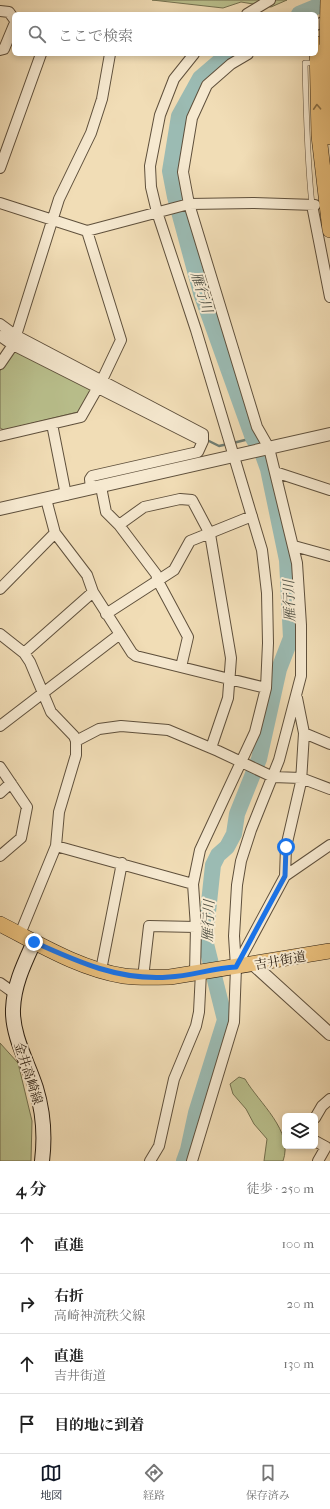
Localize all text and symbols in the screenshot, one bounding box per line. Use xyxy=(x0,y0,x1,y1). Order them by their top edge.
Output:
search box xyxy=(12,12,318,56)
icon: search xyxy=(26,23,48,45)
text: ここで検索 xyxy=(58,27,133,45)
one-way arrow xyxy=(313,104,322,110)
water label: 雁行川 xyxy=(187,270,216,317)
water label: 雁行川 xyxy=(280,578,299,622)
route start xyxy=(277,838,295,856)
water label: 雁行川 xyxy=(199,898,218,942)
route end xyxy=(25,933,43,951)
street label: 吉井街道 xyxy=(253,949,307,972)
street label: 金井高崎線 xyxy=(11,1040,46,1106)
map controls xyxy=(282,1113,318,1149)
button: layers xyxy=(282,1113,318,1149)
text: 4 分 xyxy=(16,1179,47,1199)
text: 徒歩 · 250 m xyxy=(247,1181,314,1196)
icon: ahead xyxy=(16,1233,38,1255)
text: 直進 xyxy=(54,1236,84,1254)
text: 100 m xyxy=(281,1236,314,1251)
text: 右折 xyxy=(54,1287,84,1305)
icon: right xyxy=(16,1293,38,1315)
text: 20 m xyxy=(287,1296,314,1311)
text: 高崎神流秩父線 xyxy=(54,1308,145,1323)
text: 直進 xyxy=(54,1347,84,1365)
icon: ahead xyxy=(16,1353,38,1375)
text: 130 m xyxy=(283,1356,314,1371)
text: 吉井街道 xyxy=(54,1368,106,1383)
icon: arrive xyxy=(16,1413,38,1435)
text: 目的地に到着 xyxy=(54,1416,144,1434)
tab: 地図 xyxy=(40,1462,62,1502)
tab: 経路 xyxy=(143,1462,165,1502)
tab: 保存済み xyxy=(246,1462,290,1502)

